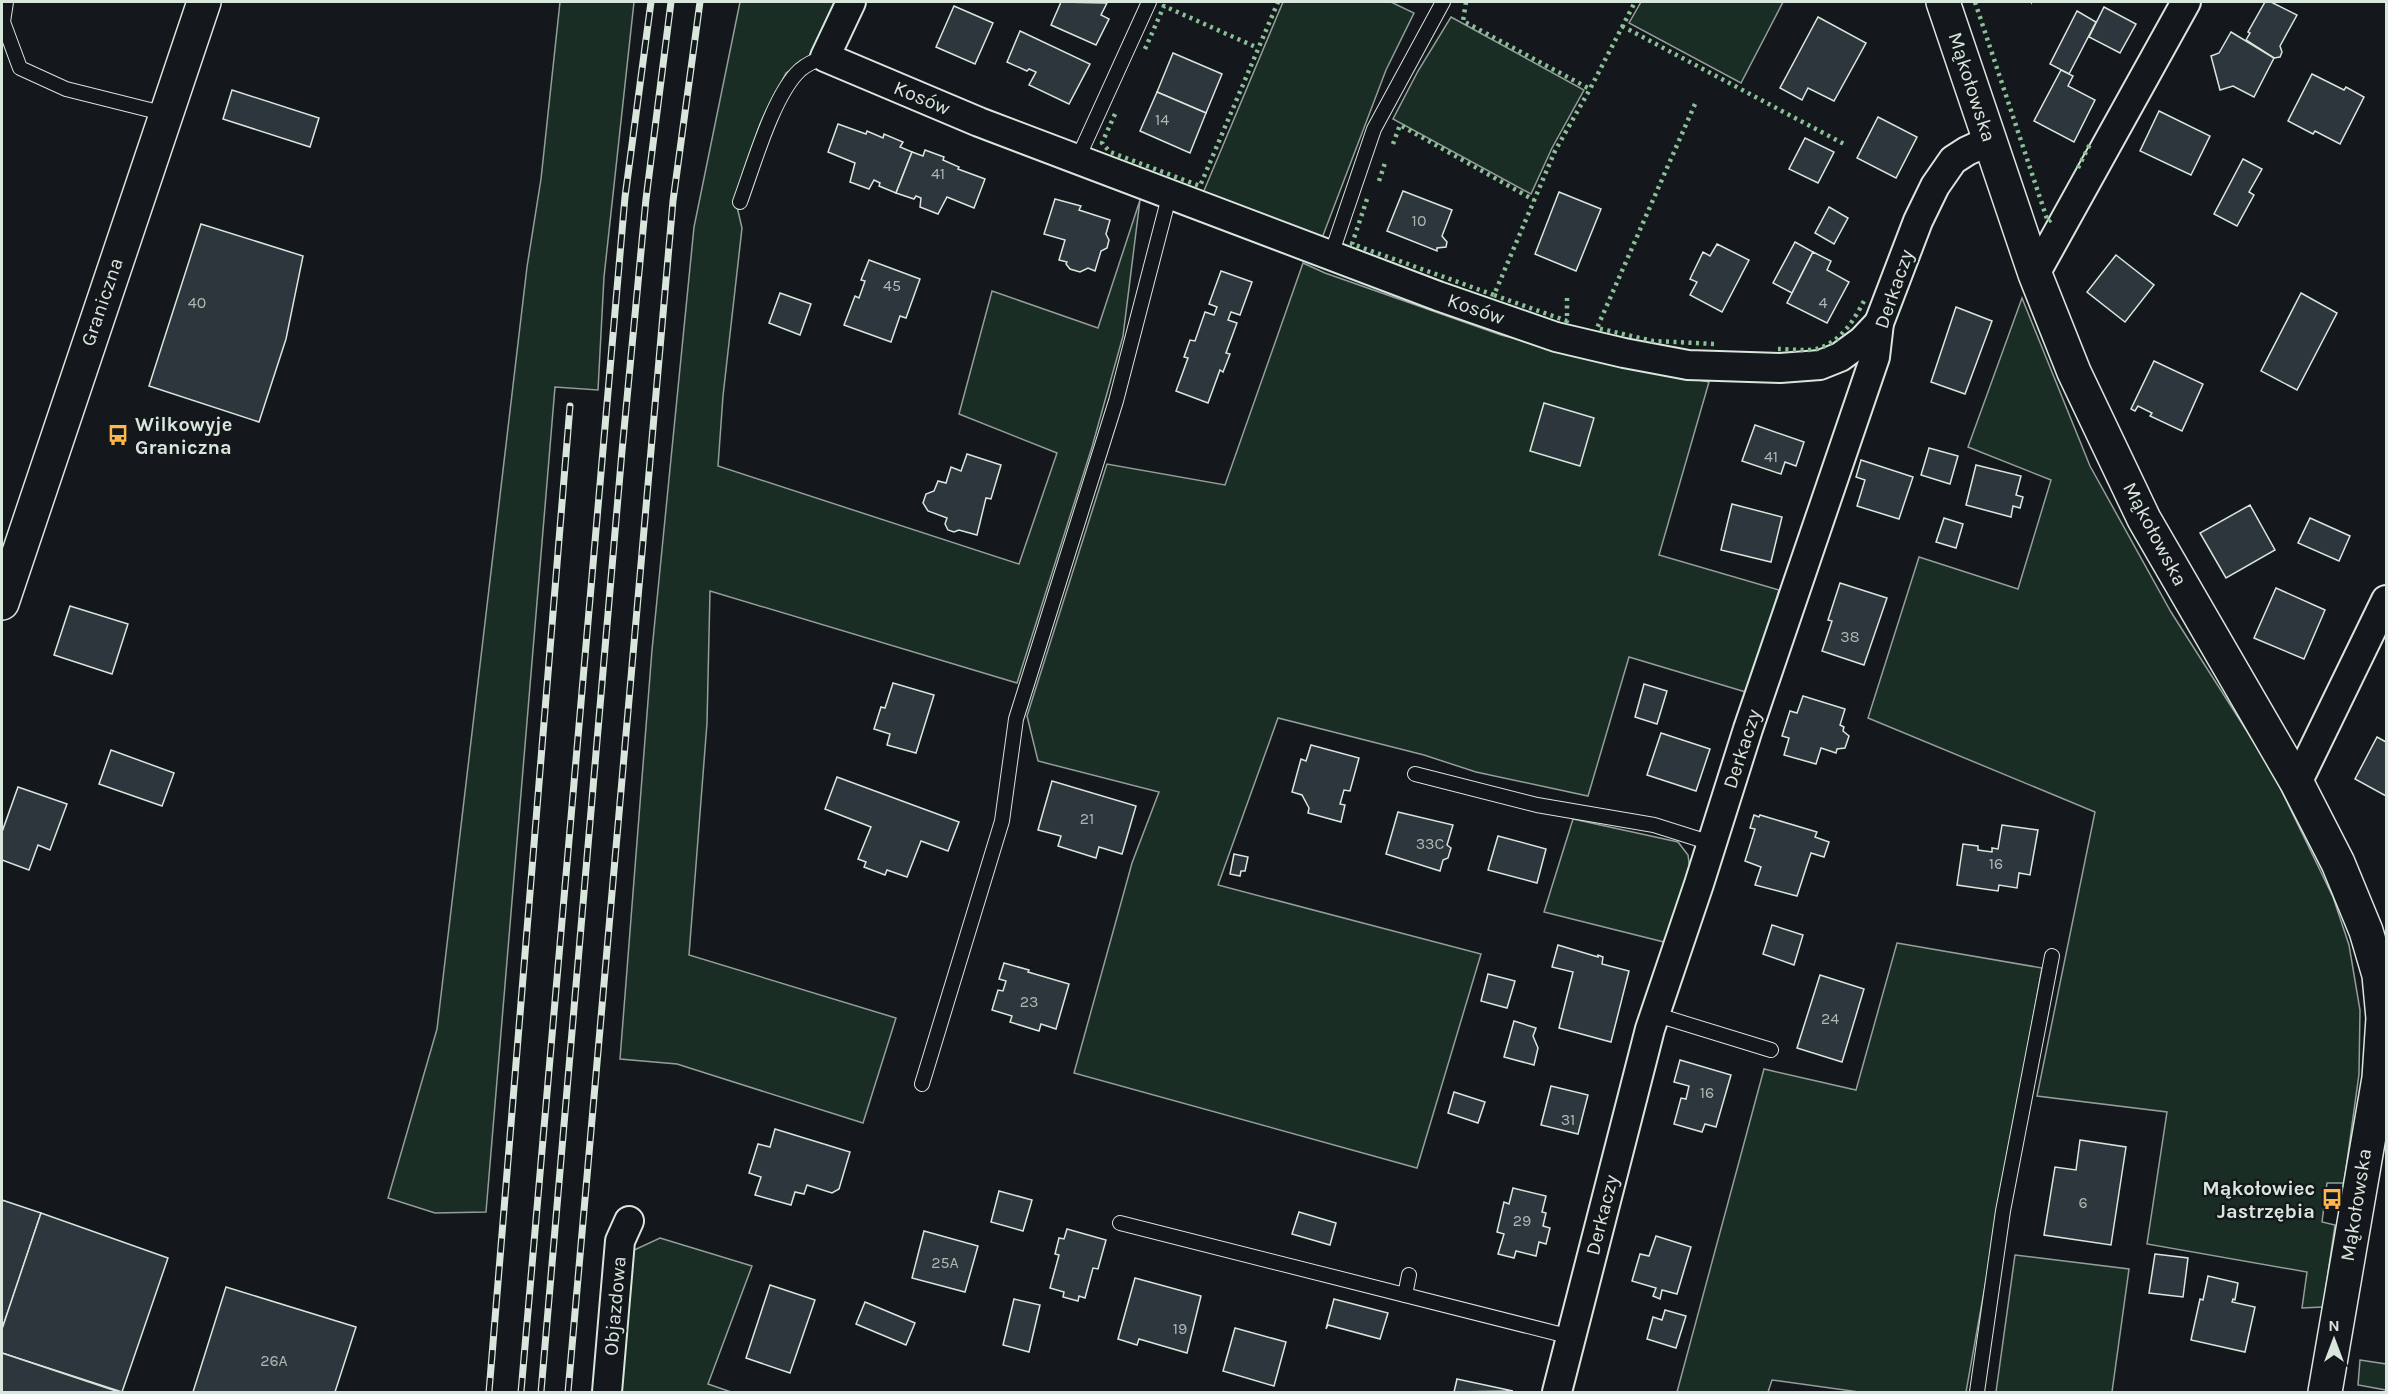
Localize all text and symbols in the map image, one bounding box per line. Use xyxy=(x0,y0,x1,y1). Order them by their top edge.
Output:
street label: Mąkołowska xyxy=(1943,29,2001,145)
street label: Kosów xyxy=(890,76,954,120)
house number: 14 xyxy=(1155,110,1169,129)
house number: 41 xyxy=(931,164,945,183)
house number: 10 xyxy=(1412,211,1426,230)
street label: Derkaczy xyxy=(1870,246,1918,332)
street label: Graniczna xyxy=(76,255,128,349)
house number: 45 xyxy=(883,276,901,295)
street label: Kosów xyxy=(1444,289,1508,330)
house number: 40 xyxy=(188,293,206,312)
house number: 4 xyxy=(1819,293,1828,312)
place label: Wilkowyje Graniczna xyxy=(135,413,232,459)
bus stop icon: Wilkowyje Graniczna xyxy=(106,423,130,447)
house number: 41 xyxy=(1764,447,1778,466)
street label: Mąkołowska xyxy=(2118,478,2192,590)
house number: 38 xyxy=(1840,627,1860,646)
street label: Derkaczy xyxy=(1718,706,1766,792)
house number: 21 xyxy=(1080,809,1094,828)
house number: 33C xyxy=(1416,834,1445,853)
house number: 16 xyxy=(1989,854,2003,873)
house number: 23 xyxy=(1020,992,1038,1011)
house number: 24 xyxy=(1821,1009,1839,1028)
house number: 16 xyxy=(1700,1083,1714,1102)
house number: 31 xyxy=(1561,1110,1575,1129)
street label: Mąkołowska xyxy=(2336,1147,2376,1263)
street label: Derkaczy xyxy=(1581,1172,1623,1258)
place label: Mąkołowiec Jastrzębia xyxy=(2202,1177,2315,1223)
bus stop icon: Mąkołowiec Jastrzębia xyxy=(2320,1187,2344,1211)
house number: 6 xyxy=(2078,1193,2088,1212)
house number: 29 xyxy=(1513,1211,1531,1230)
house number: 25A xyxy=(931,1253,959,1272)
street label: Objazdowa xyxy=(599,1255,631,1357)
north arrow xyxy=(2304,1310,2364,1370)
text: N xyxy=(2328,1316,2340,1335)
house number: 19 xyxy=(1173,1319,1187,1338)
house number: 26A xyxy=(260,1351,288,1370)

